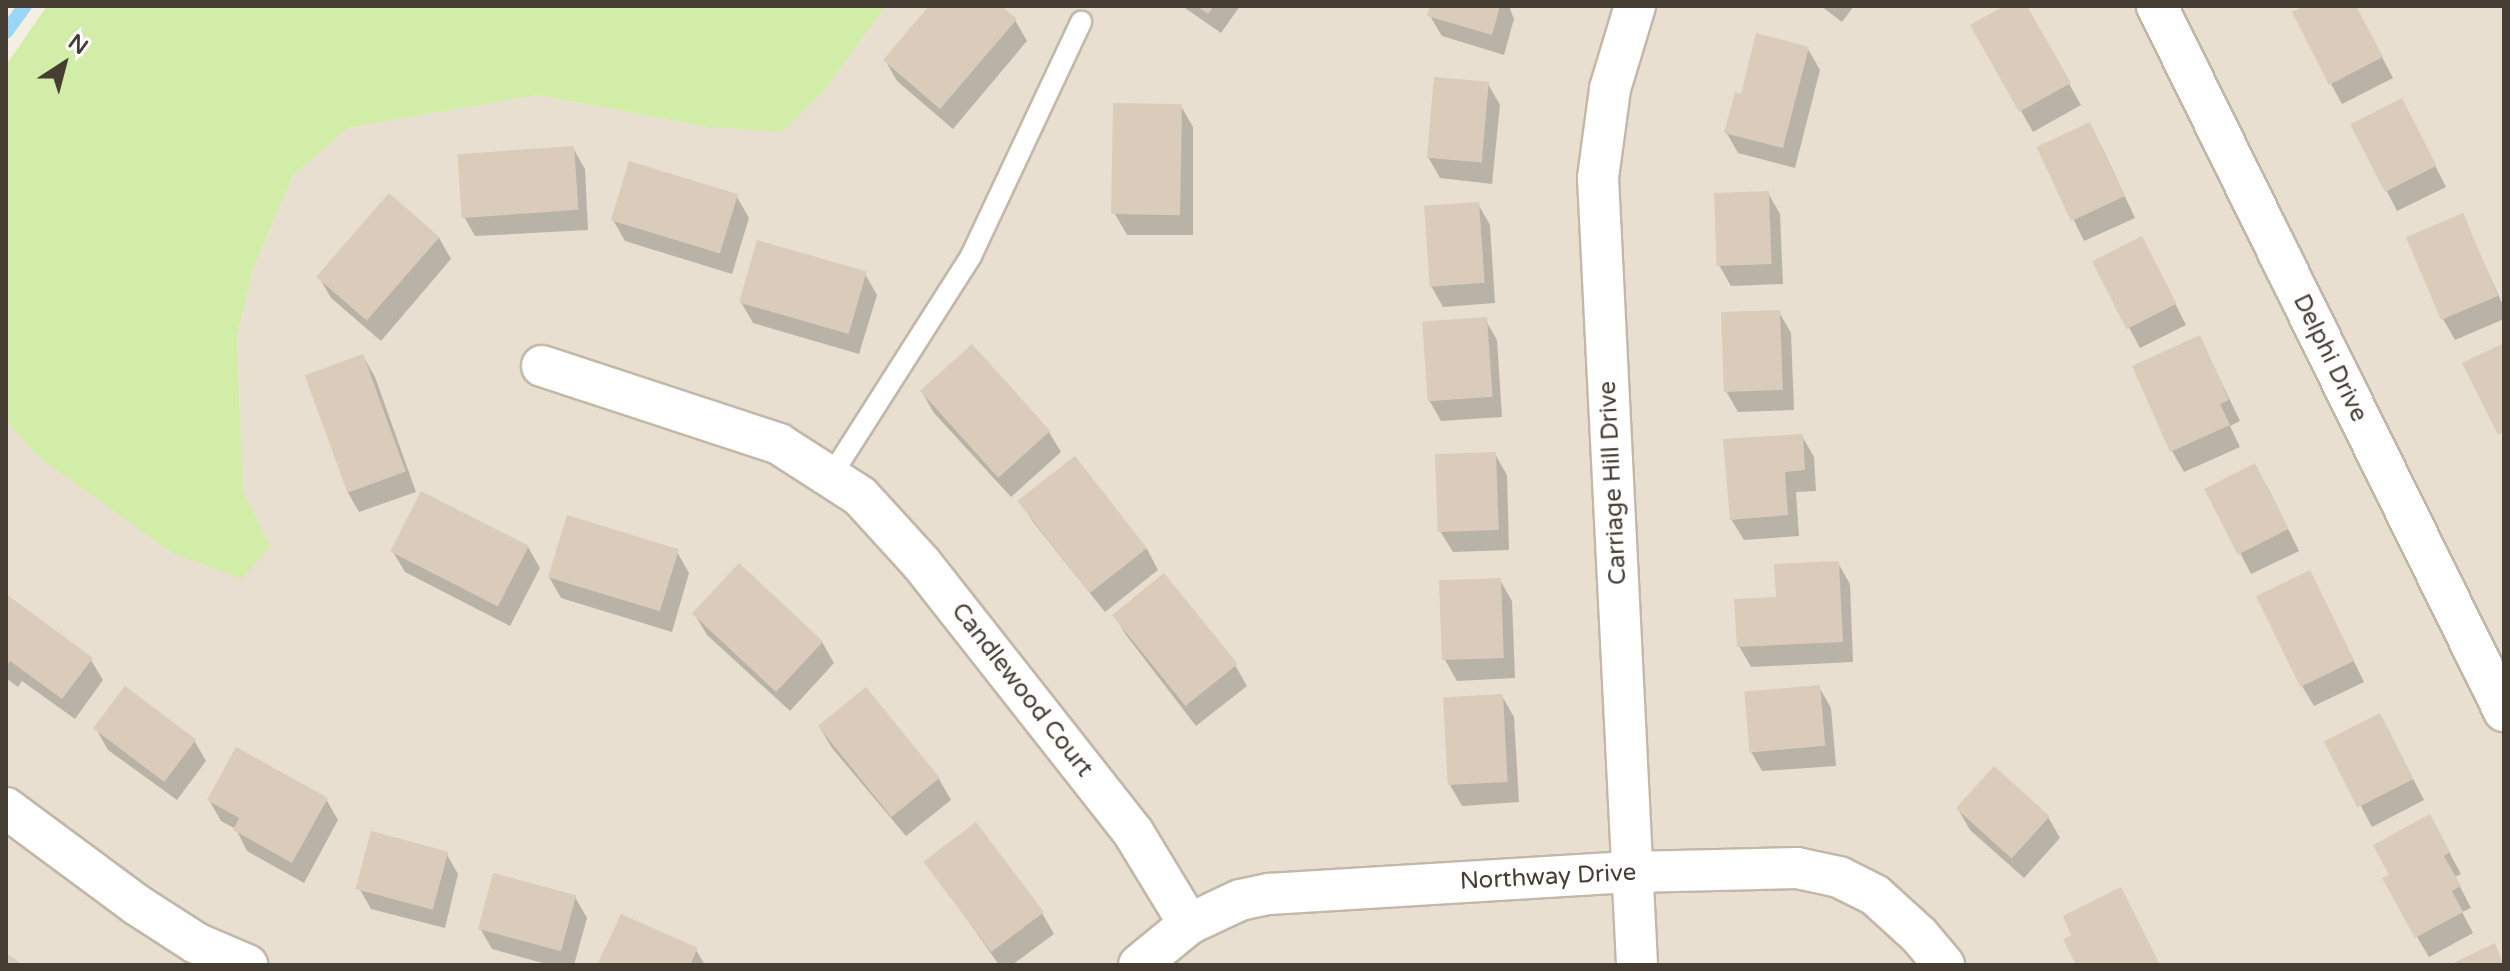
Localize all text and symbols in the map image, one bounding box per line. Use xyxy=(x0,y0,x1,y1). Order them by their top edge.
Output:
north arrow xyxy=(24,24,104,104)
text: N xyxy=(63,29,93,60)
street label: Delphi Drive xyxy=(2287,290,2373,426)
street label: Carriage Hill Drive xyxy=(1593,380,1633,586)
street label: Candlewood Court xyxy=(945,597,1099,783)
street label: Northway Drive xyxy=(1459,858,1637,896)

